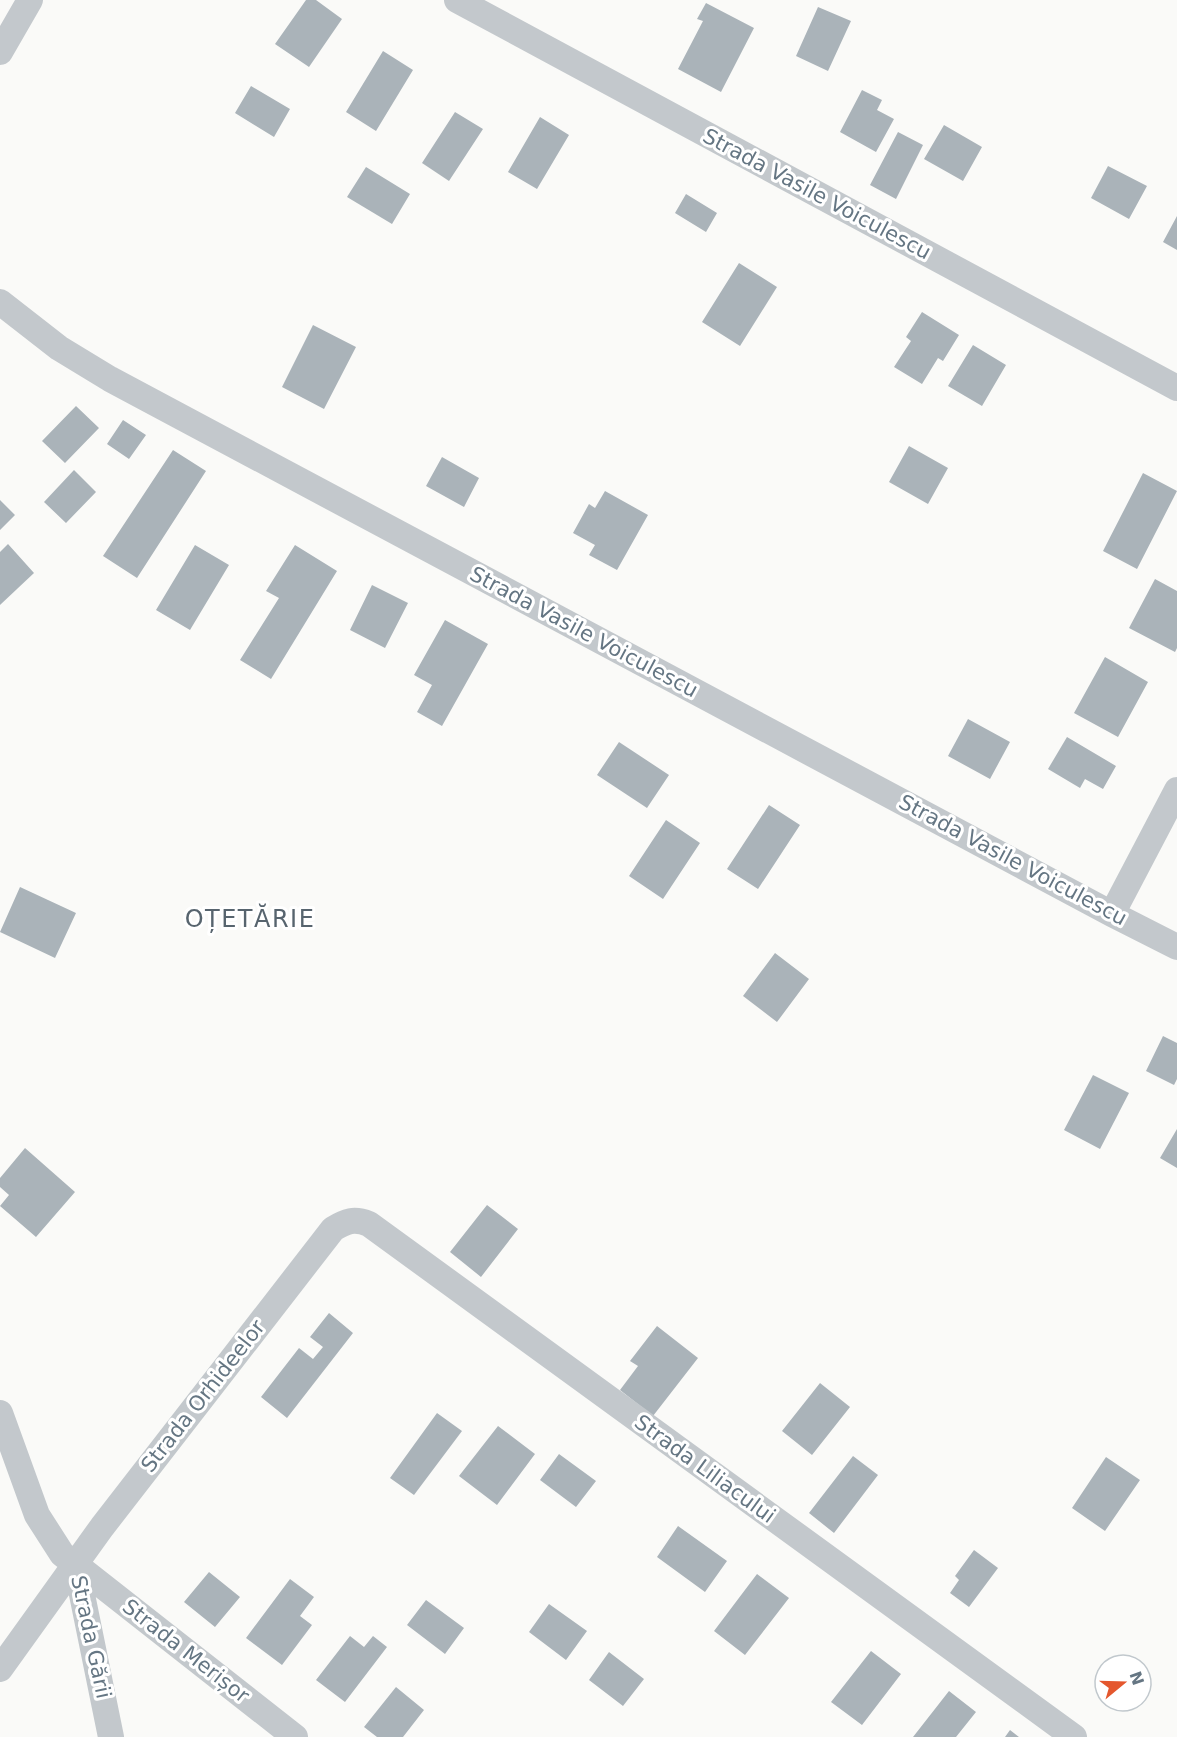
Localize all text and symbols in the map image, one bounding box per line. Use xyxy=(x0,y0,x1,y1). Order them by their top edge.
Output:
street label: Strada Vasile Voiculescu xyxy=(699,124,935,264)
street label: Strada Vasile Voiculescu xyxy=(466,562,702,702)
street label: Strada Vasile Voiculescu xyxy=(895,790,1131,930)
district label: OȚETĂRIE xyxy=(185,903,315,933)
street label: Strada Orhideelor xyxy=(136,1315,270,1477)
street label: Strada Liliacului xyxy=(630,1410,780,1528)
street label: Strada Gării xyxy=(66,1573,116,1701)
street label: Strada Merișor xyxy=(118,1594,254,1708)
north arrow xyxy=(1093,1653,1153,1713)
text: N xyxy=(1126,1669,1148,1688)

